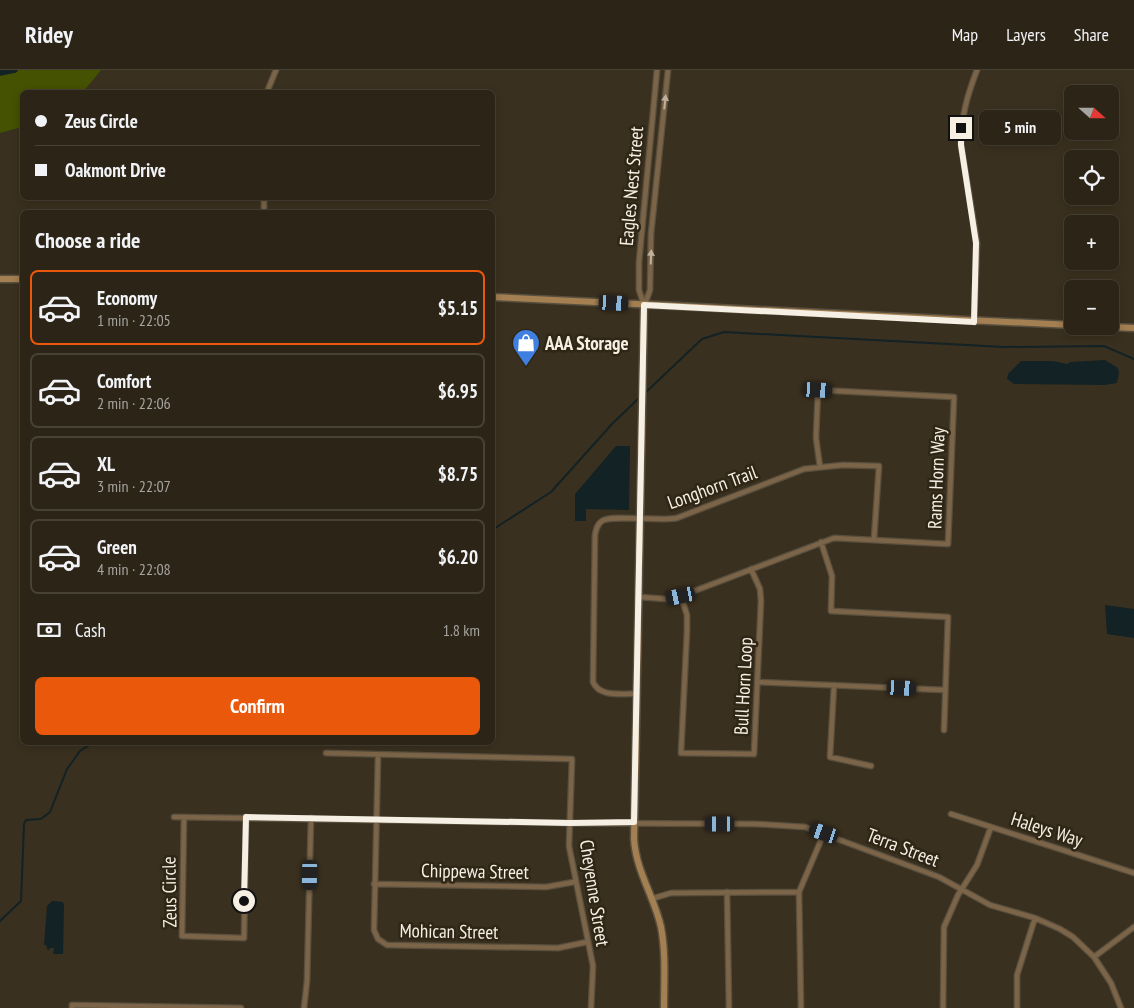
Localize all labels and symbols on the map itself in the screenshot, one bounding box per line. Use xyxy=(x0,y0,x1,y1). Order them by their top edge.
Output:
north arrow xyxy=(1064,85,1119,140)
one-way arrow xyxy=(661,94,669,110)
callout: 5 min xyxy=(978,110,1061,146)
route end xyxy=(950,117,972,139)
street label: Eagles Nest Street xyxy=(614,125,648,247)
one-way arrow xyxy=(647,249,655,265)
car xyxy=(598,295,629,311)
shop icon: AAA Storage xyxy=(511,328,541,367)
place label: AAA Storage xyxy=(544,331,629,355)
car xyxy=(802,382,833,398)
street label: Rams Horn Way xyxy=(922,426,950,529)
street label: Longhorn Trail xyxy=(664,460,761,514)
car xyxy=(664,586,697,606)
street label: Bull Horn Loop xyxy=(728,637,758,735)
car xyxy=(886,680,917,696)
street label: Haleys Way xyxy=(1008,806,1087,852)
car xyxy=(705,817,735,832)
car xyxy=(807,821,840,845)
street label: Terra Street xyxy=(863,822,943,872)
street label: Cheyenne Street xyxy=(575,838,615,949)
street label: Zeus Circle xyxy=(156,856,182,928)
street label: Chippewa Street xyxy=(421,858,530,884)
car xyxy=(302,860,317,890)
route start xyxy=(233,890,255,912)
street label: Mohican Street xyxy=(399,918,499,944)

